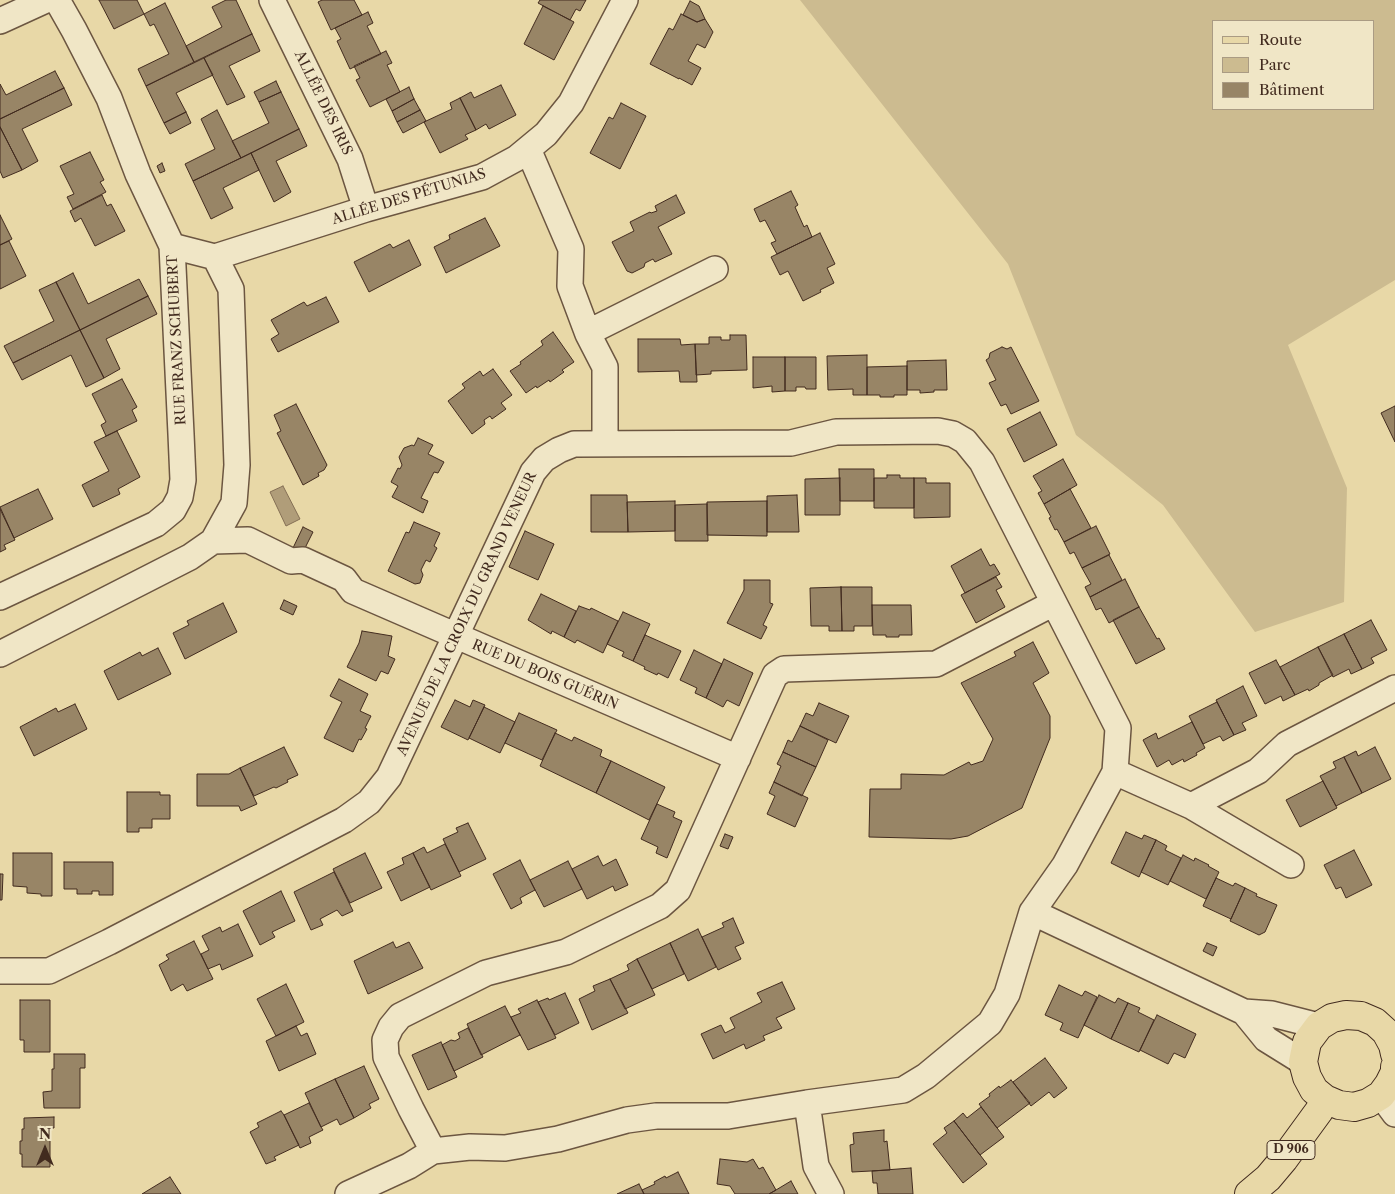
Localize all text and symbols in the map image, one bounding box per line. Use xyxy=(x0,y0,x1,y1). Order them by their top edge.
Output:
legend xyxy=(1212,20,1375,110)
text: Route xyxy=(1259,30,1302,49)
street label: ALLÉE DES IRIS xyxy=(290,48,356,158)
text: Parc xyxy=(1259,55,1291,74)
text: Bâtiment xyxy=(1259,80,1324,99)
street label: ALLÉE DES PÉTUNIAS xyxy=(330,166,488,228)
street label: RUE FRANZ SCHUBERT xyxy=(164,254,190,426)
street label: AVENUE DE LA CROIX DU GRAND VENEUR xyxy=(394,469,540,759)
street label: RUE DU BOIS GUÉRIN xyxy=(469,637,621,713)
north arrow xyxy=(20,1124,70,1174)
text: N xyxy=(39,1125,51,1143)
road number: D 906 xyxy=(1267,1140,1315,1160)

